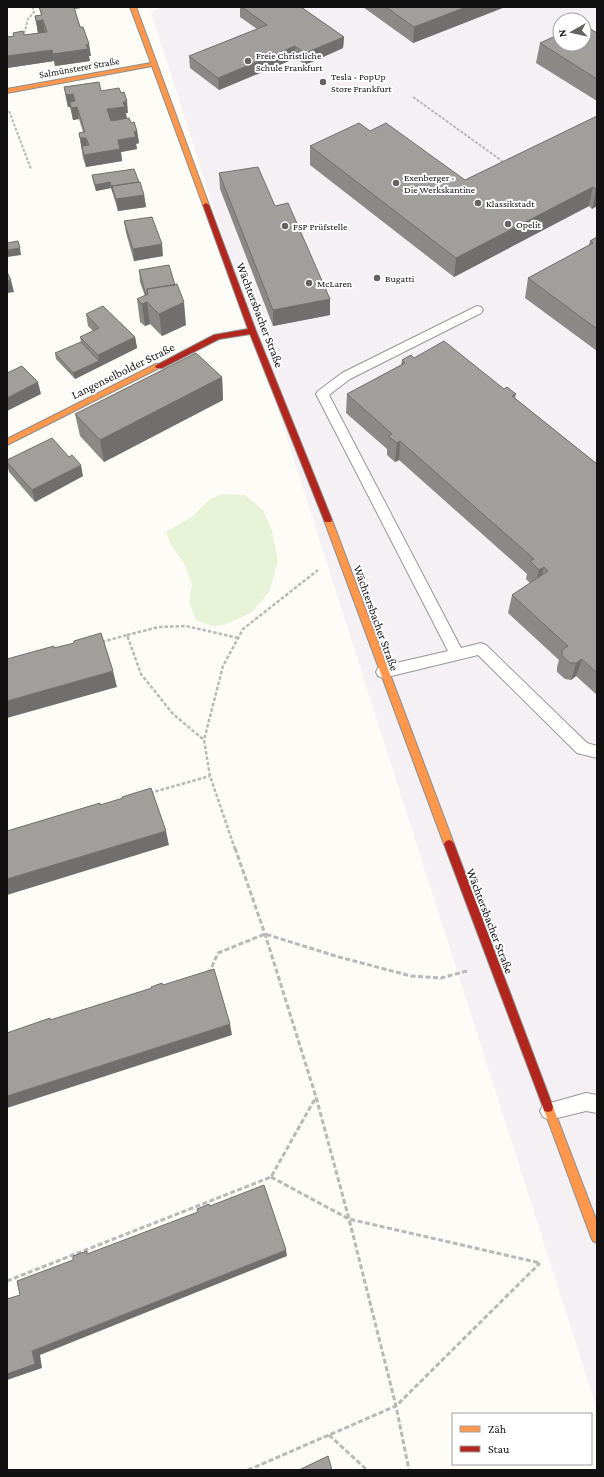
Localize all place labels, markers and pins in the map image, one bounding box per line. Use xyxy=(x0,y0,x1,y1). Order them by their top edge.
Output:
place label: Freie Christliche Schule Frankfurt xyxy=(256,50,323,73)
marker: Freie Christliche Schule Frankfurt xyxy=(243,56,253,66)
place label: Tesla - PopUp Store Frankfurt xyxy=(331,71,392,94)
marker: Tesla - PopUp Store Frankfurt xyxy=(318,77,328,87)
place label: Exenberger - Die Werkskantine xyxy=(404,172,476,195)
marker: Exenberger - Die Werkskantine xyxy=(391,178,401,188)
marker: Klassikstadt xyxy=(473,198,483,208)
place label: Klassikstadt xyxy=(486,198,535,209)
marker: Opelit xyxy=(503,219,513,229)
place label: Opelit xyxy=(516,219,542,230)
marker: FSP Prüfstelle xyxy=(280,221,290,231)
place label: FSP Prüfstelle xyxy=(293,221,348,232)
marker: Bugatti xyxy=(372,273,382,283)
place label: Bugatti xyxy=(385,273,415,284)
marker: McLaren xyxy=(304,278,314,288)
place label: McLaren xyxy=(317,278,353,289)

